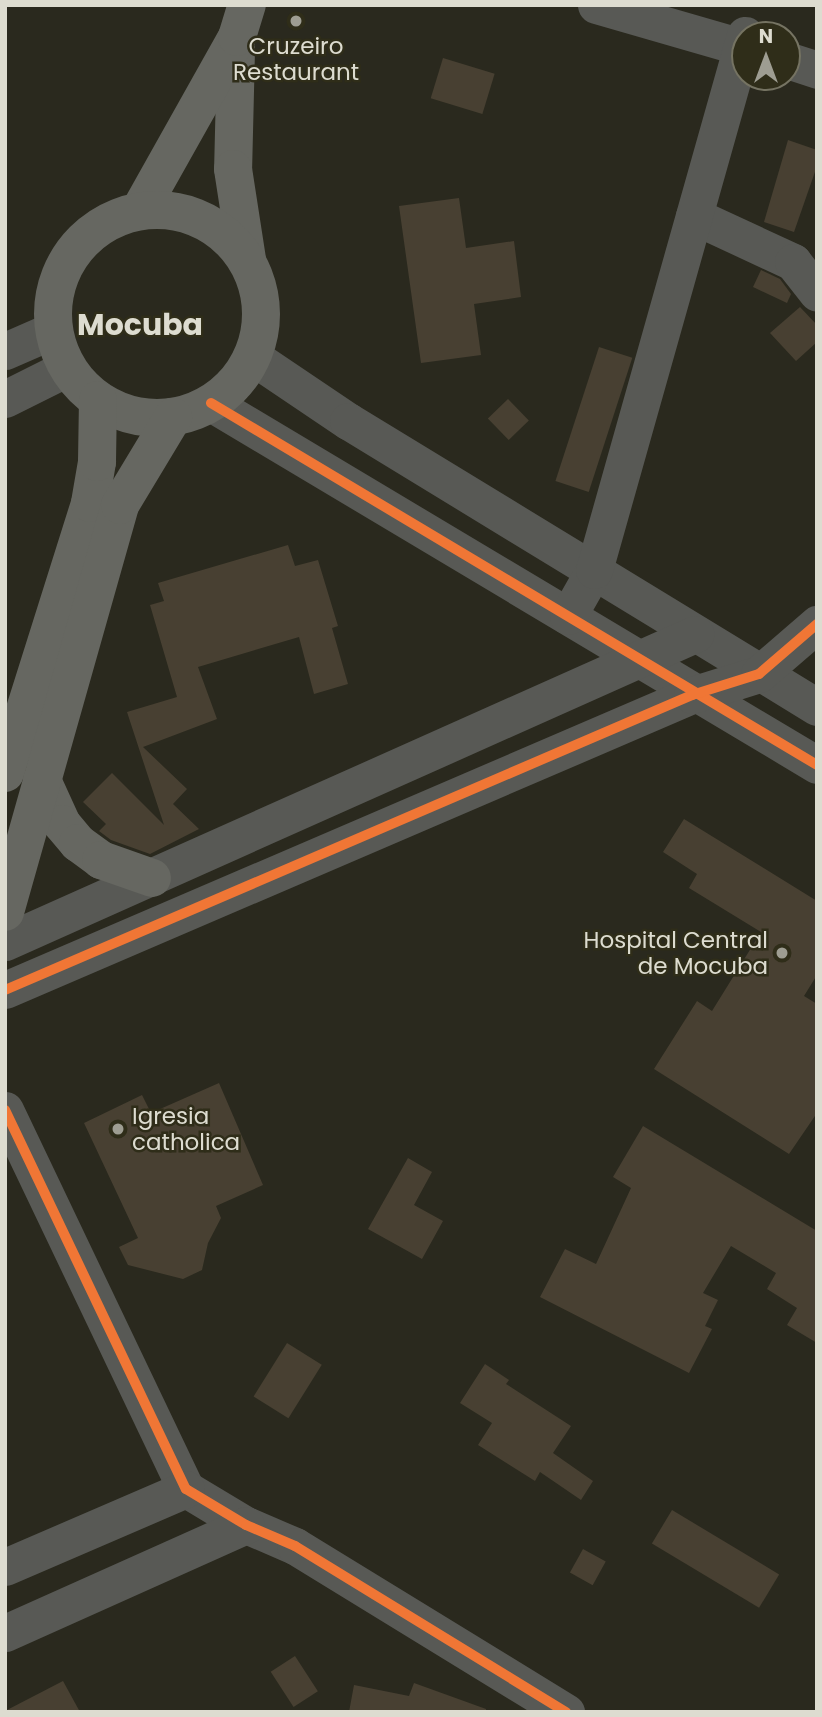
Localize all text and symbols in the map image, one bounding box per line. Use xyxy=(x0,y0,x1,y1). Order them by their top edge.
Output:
marker: Cruzeiro Restaurant xyxy=(288,13,304,29)
north arrow xyxy=(731,21,801,91)
text: N xyxy=(759,23,773,50)
place label: Cruzeiro Restaurant xyxy=(233,32,359,86)
district label: Mocuba xyxy=(77,307,203,343)
place label: Hospital Central de Mocuba xyxy=(584,926,768,980)
marker: Hospital Central de Mocuba xyxy=(774,945,790,961)
place label: Igresia catholica xyxy=(132,1102,240,1156)
marker: Igresia catholica xyxy=(110,1121,126,1137)

